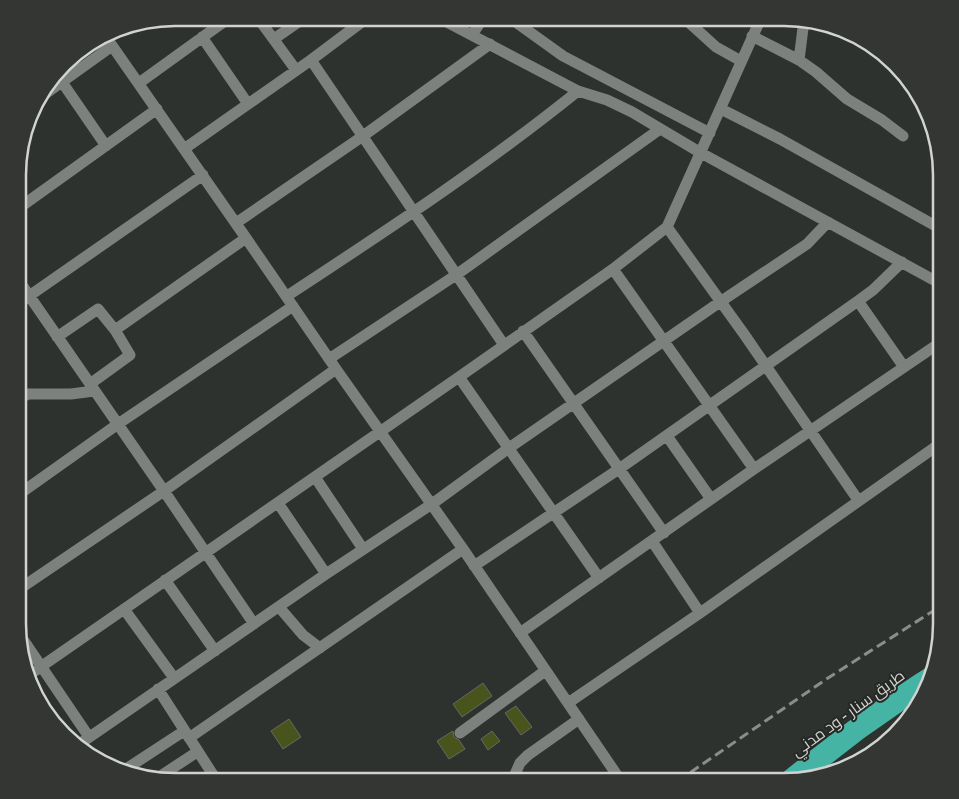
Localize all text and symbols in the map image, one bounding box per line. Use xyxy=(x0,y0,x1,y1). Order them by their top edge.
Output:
street label: طريق سنار - ود مدني xyxy=(785,662,911,764)

